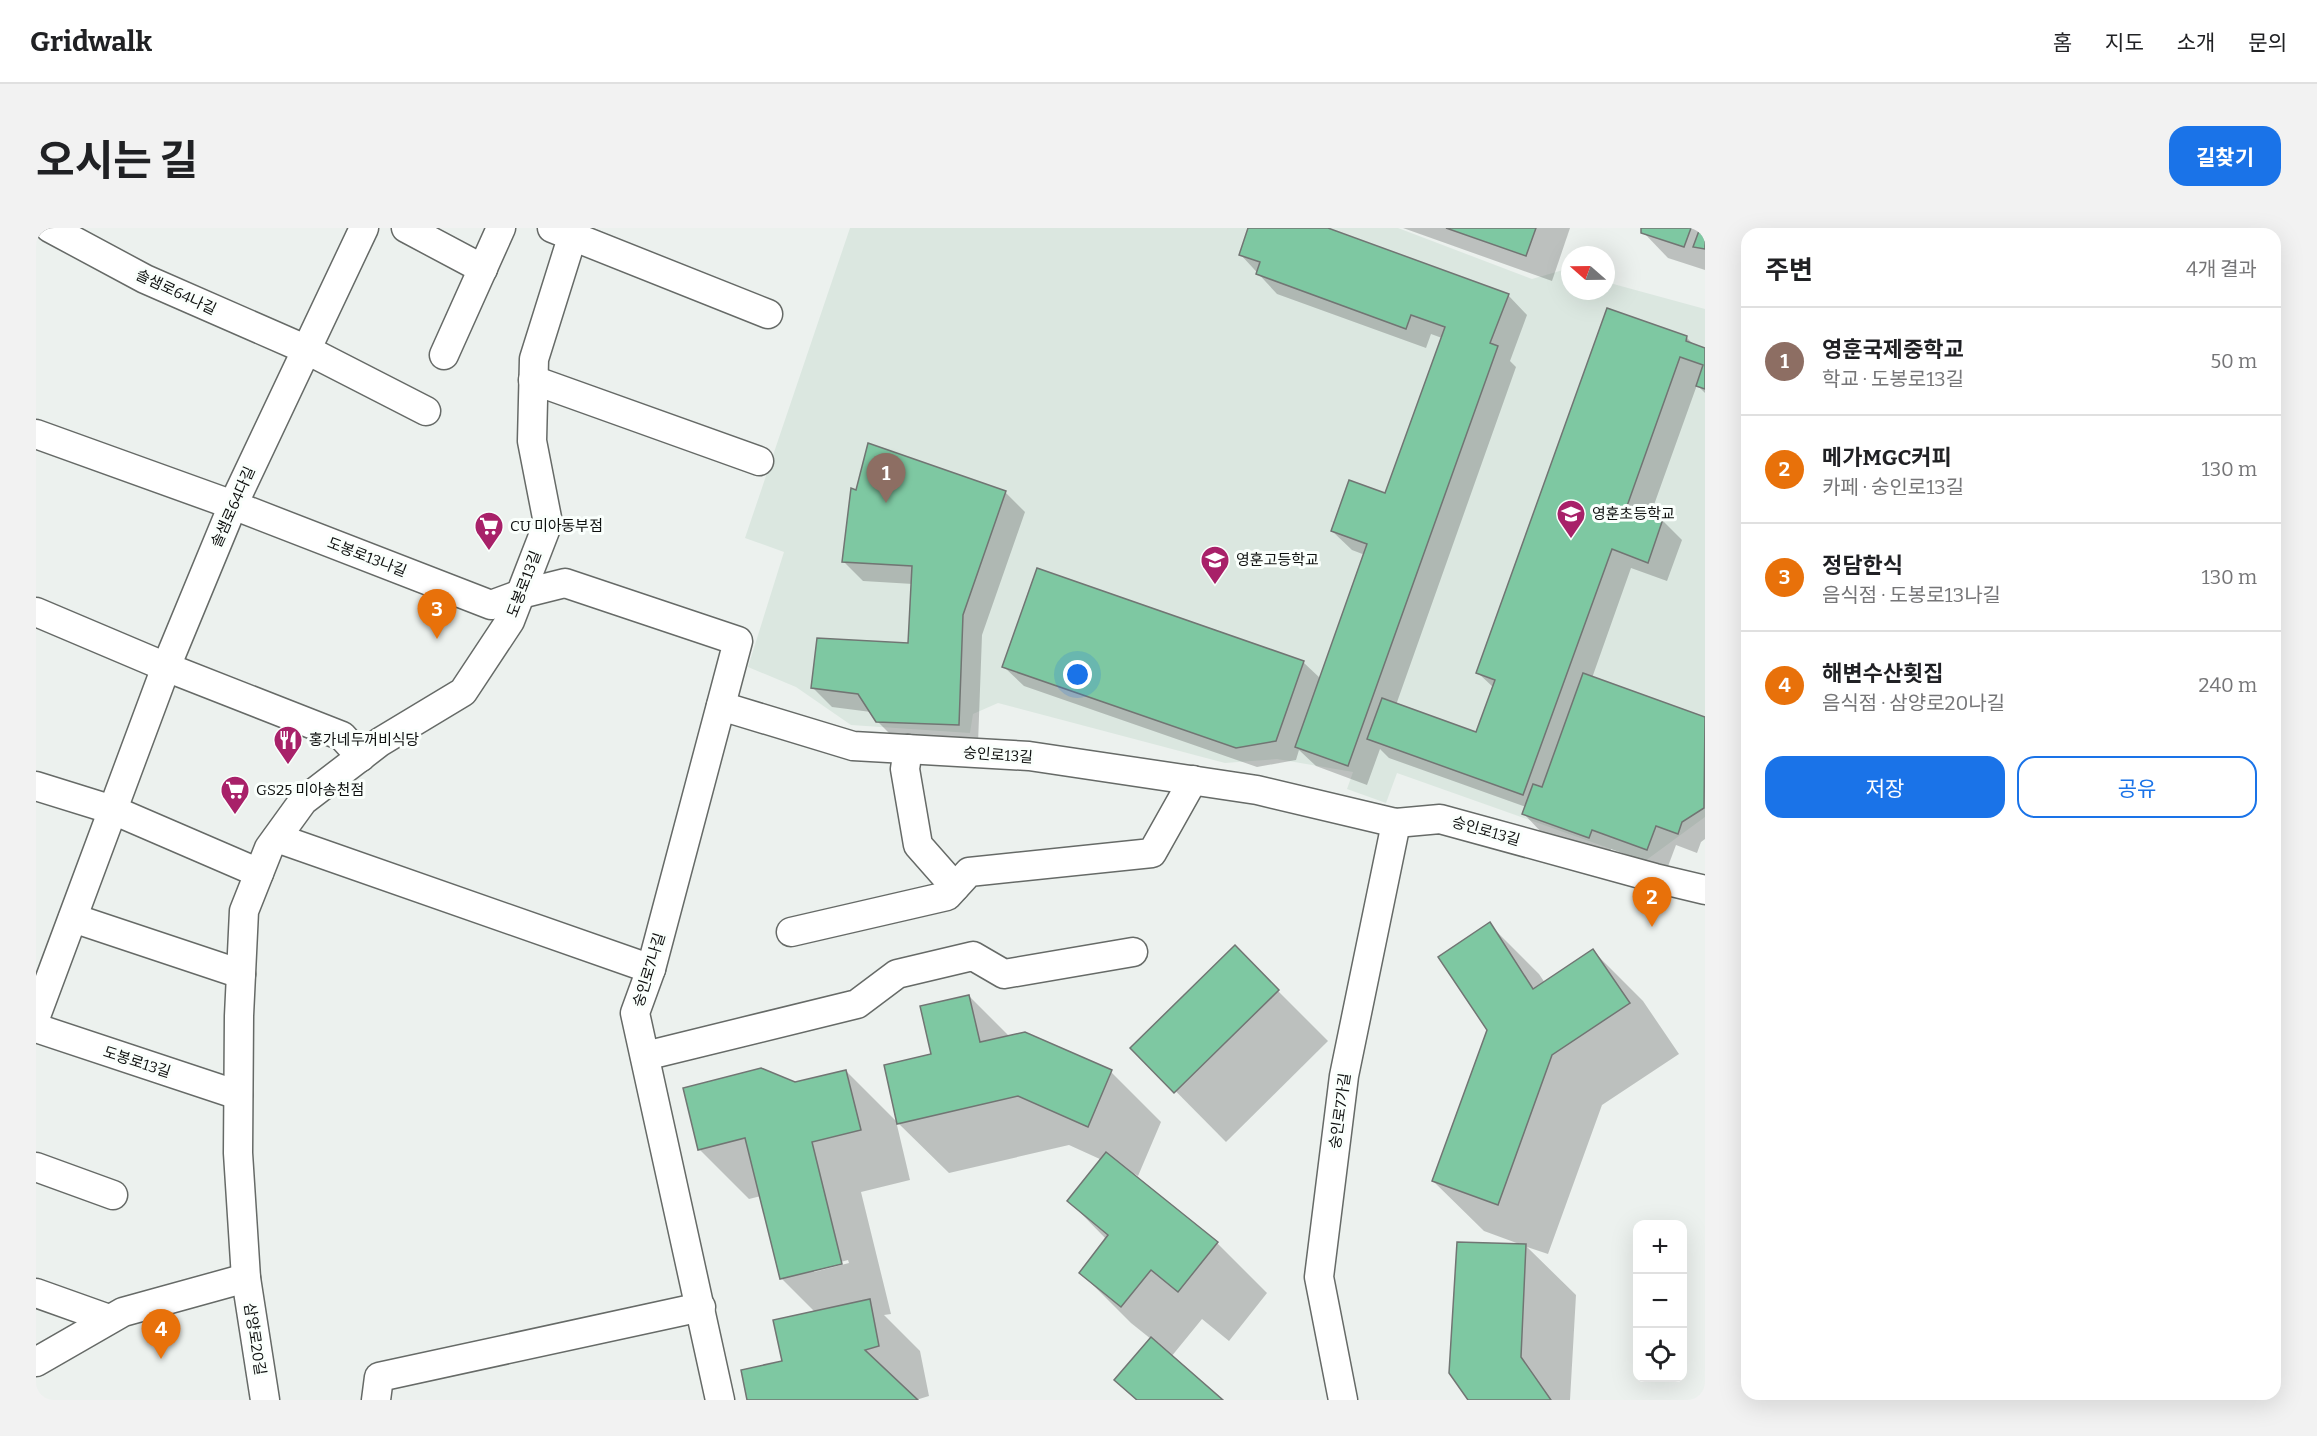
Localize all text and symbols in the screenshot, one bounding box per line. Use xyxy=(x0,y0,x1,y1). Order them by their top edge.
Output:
text: Gridwalk xyxy=(30,25,152,58)
text: 홈 xyxy=(2053,30,2072,56)
text: 지도 xyxy=(2105,30,2144,56)
text: 소개 xyxy=(2177,30,2215,56)
text: 문의 xyxy=(2248,30,2287,56)
button: 길찾기 xyxy=(2169,126,2281,186)
text: 오시는 길 xyxy=(36,136,198,186)
north arrow xyxy=(1561,246,1615,300)
text: 주변 xyxy=(1765,255,1813,286)
text: 4개 결과 xyxy=(2186,257,2257,281)
street label: 솔샘로64나길 xyxy=(133,266,219,318)
text: 영훈국제중학교 xyxy=(1822,336,1964,363)
text: 1 xyxy=(1780,349,1789,373)
text: 50 m xyxy=(2210,349,2257,373)
text: 학교 · 도봉로13길 xyxy=(1822,367,1964,391)
text: 메가MGC커피 xyxy=(1822,444,1952,471)
pin: 1 xyxy=(866,454,906,503)
text: 2 xyxy=(1779,457,1790,481)
text: 130 m xyxy=(2202,457,2257,481)
street label: 솔샘로64다길 xyxy=(207,464,259,550)
text: 카페 · 숭인로13길 xyxy=(1822,475,1964,499)
school or university icon: 영훈초등학교 xyxy=(1555,498,1587,540)
place label: 영훈초등학교 xyxy=(1592,505,1675,523)
supermarket icon: CU 미아동부점 xyxy=(473,510,505,552)
place label: CU 미아동부점 xyxy=(510,517,603,535)
street label: 도봉로13나길 xyxy=(325,534,409,580)
school or university icon: 영훈고등학교 xyxy=(1199,544,1231,586)
street label: 도봉로13길 xyxy=(503,548,545,620)
place label: 영훈고등학교 xyxy=(1236,551,1319,569)
text: 정담한식 xyxy=(1822,552,1903,579)
text: 3 xyxy=(1779,565,1790,589)
text: 130 m xyxy=(2202,565,2257,589)
text: 음식점 · 도봉로13나길 xyxy=(1822,583,2001,607)
pin: 3 xyxy=(418,590,456,639)
your location xyxy=(1063,660,1092,689)
text: 해변수산횟집 xyxy=(1822,660,1943,687)
text: 4 xyxy=(1778,673,1791,697)
text: 240 m xyxy=(2199,673,2257,697)
text: 음식점 · 삼양로20나길 xyxy=(1822,691,2005,715)
restaurant icon: 홍가네두꺼비식당 xyxy=(272,724,304,766)
place label: 홍가네두꺼비식당 xyxy=(309,731,420,749)
street label: 숭인로13길 xyxy=(963,744,1033,766)
button: 저장 xyxy=(1765,756,2005,818)
button: 공유 xyxy=(2017,756,2257,818)
supermarket icon: GS25 미아송천점 xyxy=(219,774,251,816)
place label: GS25 미아송천점 xyxy=(256,781,364,799)
street label: 숭인로13길 xyxy=(1450,813,1522,849)
pin: 2 xyxy=(1632,878,1672,927)
street label: 숭인로7나길 xyxy=(629,931,669,1009)
street label: 도봉로13길 xyxy=(101,1043,173,1081)
street label: 숭인로7가길 xyxy=(1326,1072,1354,1150)
map controls xyxy=(1633,1220,1687,1382)
button: + xyxy=(1633,1220,1687,1274)
button: − xyxy=(1633,1274,1687,1328)
street label: 삼양로20길 xyxy=(240,1302,270,1376)
pin: 4 xyxy=(142,1310,180,1359)
button: locate xyxy=(1633,1328,1687,1382)

